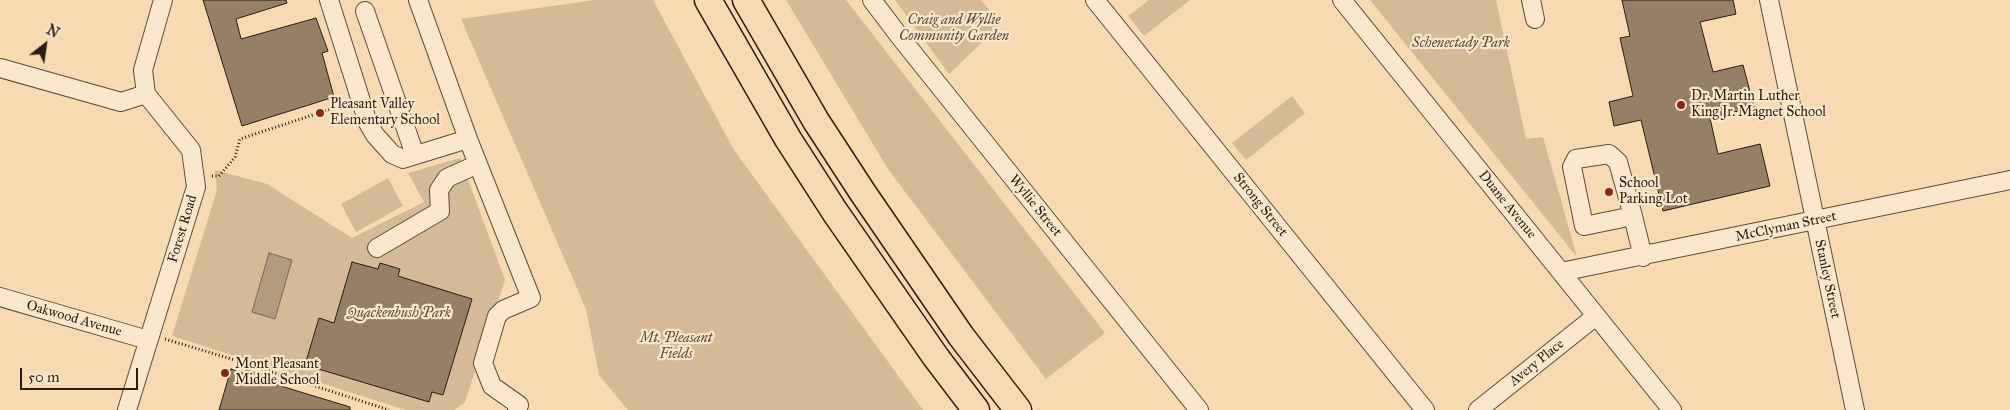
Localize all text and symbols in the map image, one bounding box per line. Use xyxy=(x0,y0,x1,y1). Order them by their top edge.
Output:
park label: Craig and Wyllie Community Garden xyxy=(899,13,1009,46)
north arrow xyxy=(20,20,70,70)
text: N xyxy=(43,21,62,42)
park label: Schenectady Park xyxy=(1412,36,1510,52)
place label: Dr. Martin Luther King Jr. Magnet School xyxy=(1691,89,1826,121)
place label: Pleasant Valley Elementary School xyxy=(330,97,440,130)
marker: Dr. Martin Luther King Jr. Magnet School xyxy=(1675,99,1687,111)
marker: Pleasant Valley Elementary School xyxy=(314,107,326,119)
street label: Duane Avenue xyxy=(1474,168,1540,242)
street label: Strong Street xyxy=(1229,170,1291,240)
street label: Wyllie Street xyxy=(1005,172,1065,240)
place label: School Parking Lot xyxy=(1619,176,1688,208)
marker: School Parking Lot xyxy=(1603,186,1615,198)
street label: Forest Road xyxy=(165,193,201,265)
street label: McClyman Street xyxy=(1734,208,1838,246)
street label: Stanley Street xyxy=(1810,238,1844,320)
street label: Oakwood Avenue xyxy=(24,297,124,341)
park label: Quackenbush Park xyxy=(347,306,451,322)
park label: Mt. Pleasant Fields xyxy=(640,331,712,364)
street label: Avery Place xyxy=(1506,336,1568,390)
place label: Mont Pleasant Middle School xyxy=(235,357,320,390)
scale bar xyxy=(22,358,140,390)
marker: Mont Pleasant Middle School xyxy=(219,367,231,379)
text: 50 m xyxy=(28,368,60,386)

